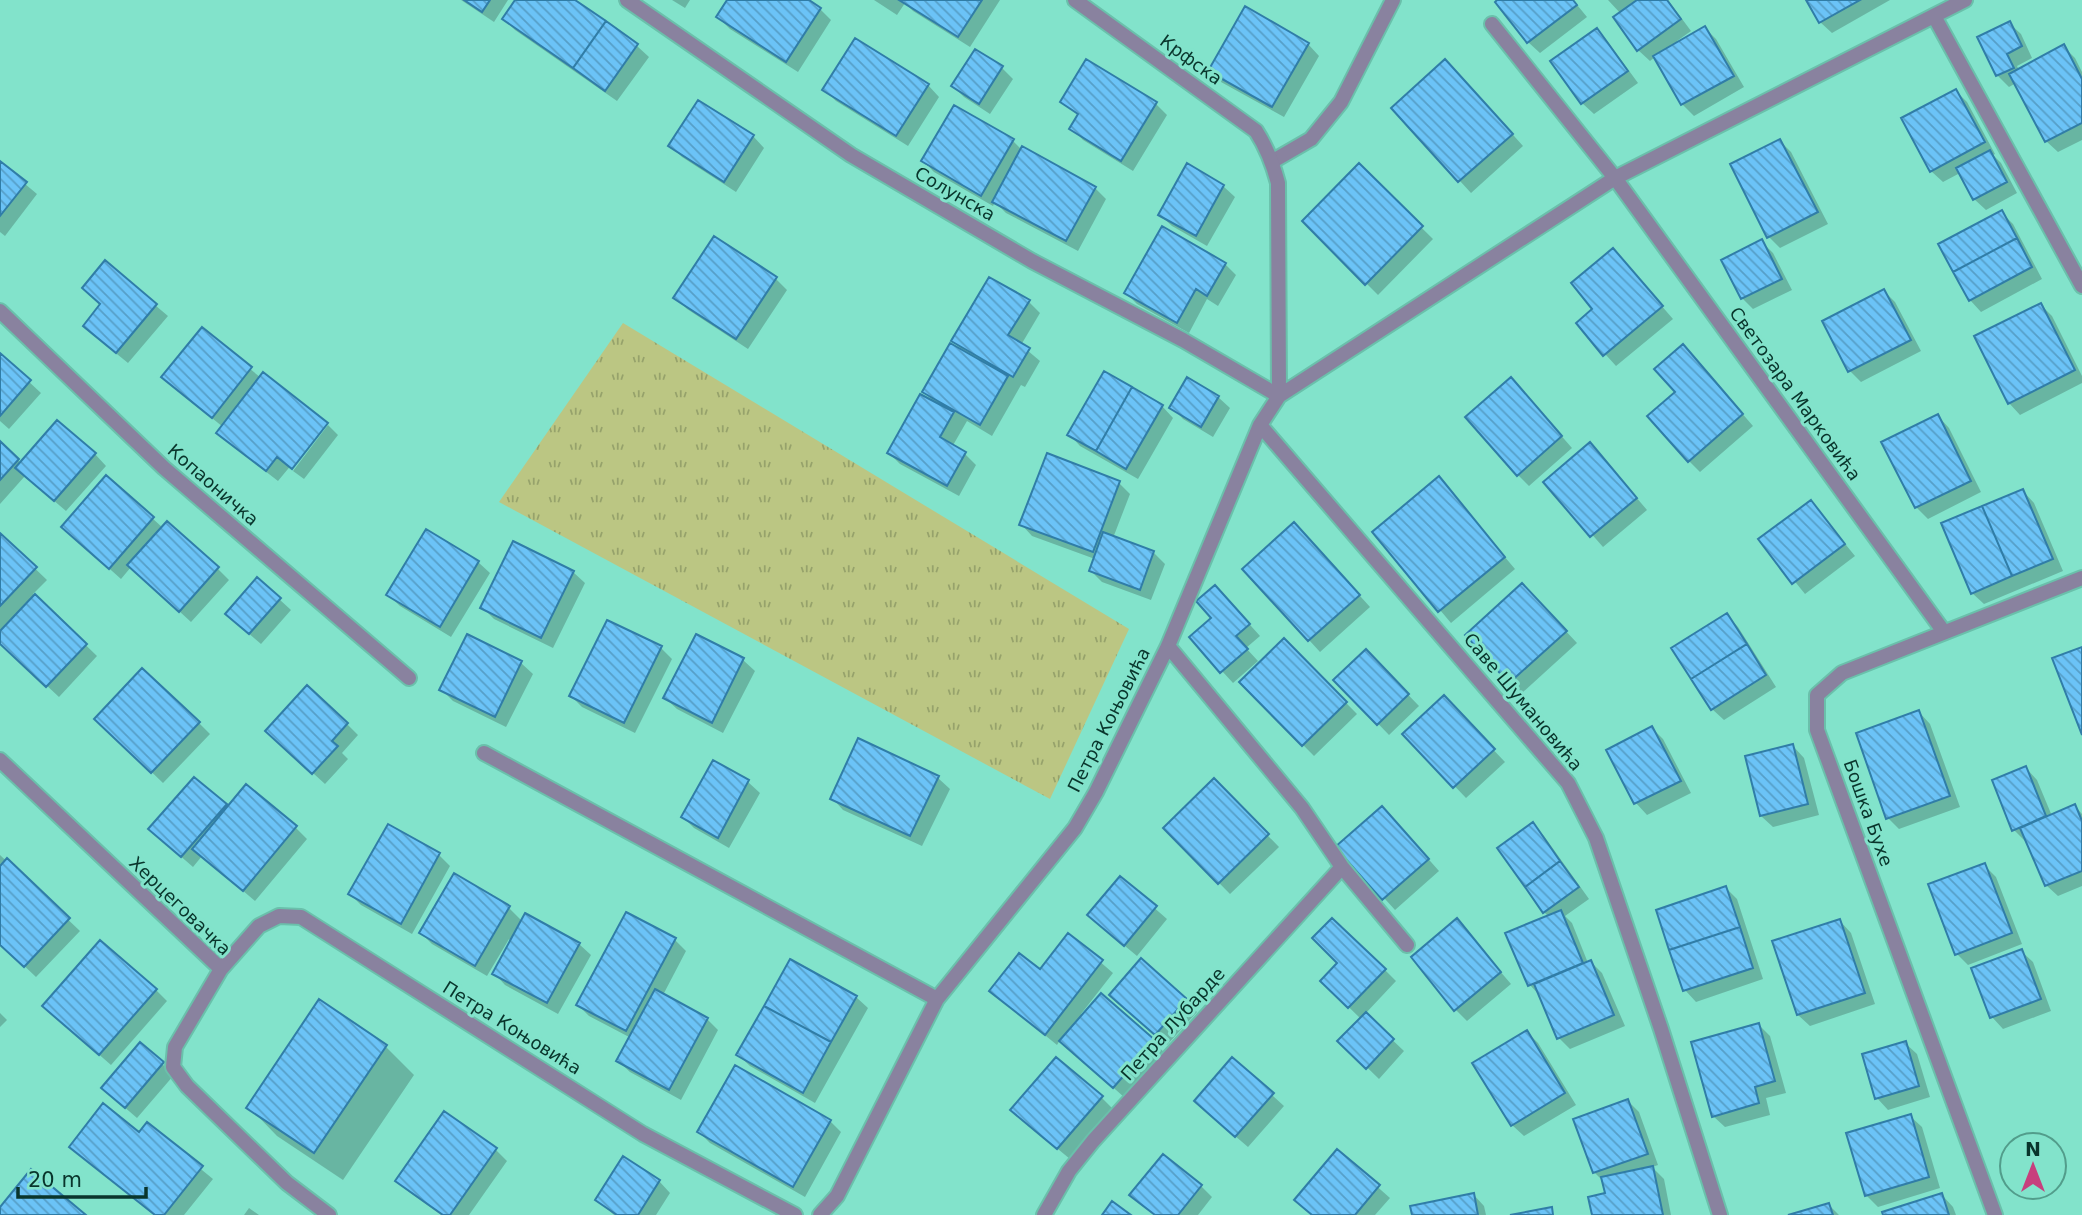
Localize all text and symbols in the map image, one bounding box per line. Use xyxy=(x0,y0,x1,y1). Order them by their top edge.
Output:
street label: Крфска xyxy=(1156,30,1226,89)
street label: Солунска xyxy=(911,162,999,225)
street label: Светозара Марковића xyxy=(1725,303,1865,485)
street label: Копаоничка xyxy=(164,439,263,530)
street label: Саве Шумановића xyxy=(1460,629,1587,775)
street label: Петра Коњовића xyxy=(1063,644,1154,796)
street label: Бошка Бухе xyxy=(1839,757,1898,869)
street label: Херцеговачка xyxy=(125,852,235,959)
street label: Петра Лубарде xyxy=(1116,963,1229,1084)
street label: Петра Коњовића xyxy=(439,976,585,1079)
north arrow xyxy=(1998,1131,2068,1201)
text: N xyxy=(2025,1138,2041,1160)
scale bar xyxy=(18,1156,145,1200)
text: 20 m xyxy=(28,1168,82,1192)

